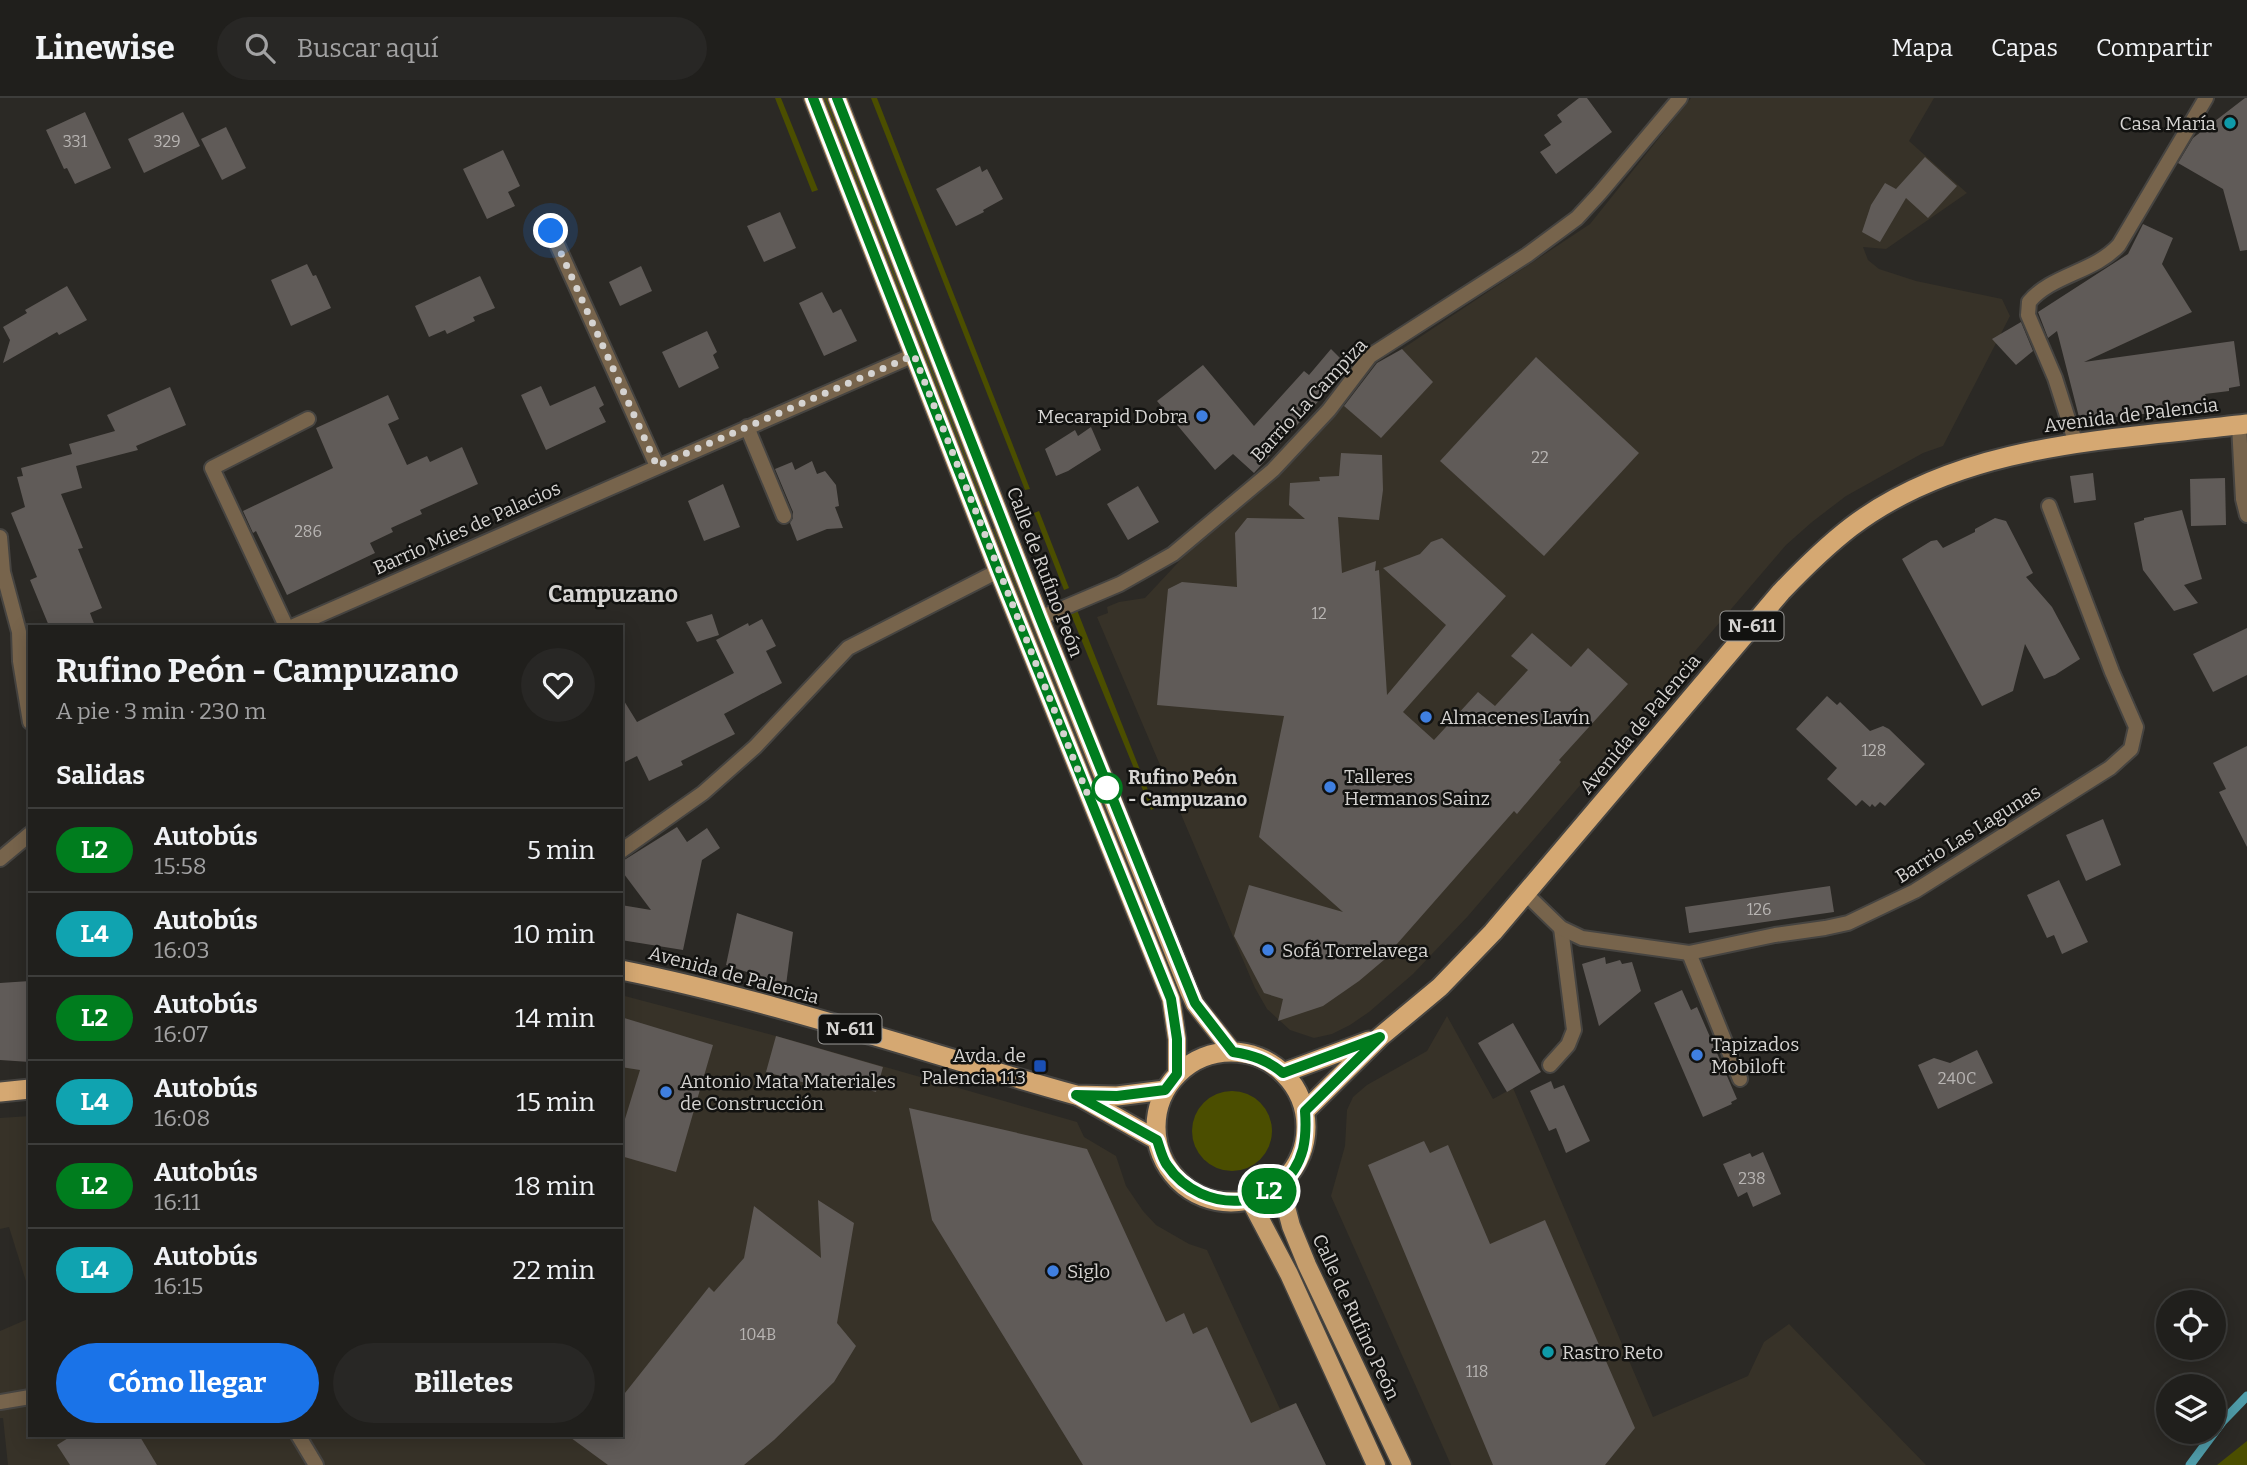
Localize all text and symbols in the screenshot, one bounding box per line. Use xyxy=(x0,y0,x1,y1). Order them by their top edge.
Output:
search box xyxy=(217,17,707,80)
text: Linewise xyxy=(35,28,175,68)
icon: search xyxy=(241,29,279,67)
text: Buscar aquí xyxy=(297,33,439,64)
text: Mapa xyxy=(1891,34,1953,62)
text: Capas xyxy=(1991,34,2058,62)
text: Compartir xyxy=(2096,34,2212,62)
place label: Casa María xyxy=(2120,112,2217,135)
marker: Casa María xyxy=(2222,115,2238,131)
house number: 331 xyxy=(63,132,88,151)
house number: 329 xyxy=(153,132,181,151)
your location xyxy=(533,213,568,248)
street label: Barrio La Campiza xyxy=(1246,333,1372,466)
street label: Avenida de Palencia xyxy=(2043,393,2220,437)
place label: Mecarapid Dobra xyxy=(1037,405,1189,428)
marker: Mecarapid Dobra xyxy=(1194,408,1210,424)
house number: 22 xyxy=(1531,448,1549,467)
street label: Barrio Mies de Palacios xyxy=(370,476,564,580)
street label: Calle de Rufino Peón xyxy=(1002,484,1088,660)
house number: 286 xyxy=(294,522,322,541)
district label: Campuzano xyxy=(548,580,678,608)
house number: 12 xyxy=(1311,604,1327,623)
road number: N-611 xyxy=(1720,612,1784,640)
button: heart xyxy=(521,648,595,722)
street label: Avenida de Palencia xyxy=(1575,649,1706,799)
text: Rufino Peón - Campuzano xyxy=(56,651,459,691)
text: A pie · 3 min · 230 m xyxy=(56,697,266,725)
place label: Almacenes Lavín xyxy=(1440,706,1590,729)
marker: Almacenes Lavín xyxy=(1418,709,1434,725)
house number: 128 xyxy=(1862,741,1886,760)
text: Salidas xyxy=(56,760,145,791)
place label: Talleres Hermanos Sainz xyxy=(1344,765,1490,810)
place label: Rufino Peón - Campuzano xyxy=(1128,766,1247,811)
marker: Rufino Peón - Campuzano xyxy=(1092,773,1122,803)
marker: Talleres Hermanos Sainz xyxy=(1322,779,1338,795)
street label: Barrio Las Lagunas xyxy=(1891,780,2045,888)
text: Autobús xyxy=(154,821,258,852)
text: 5 min xyxy=(527,835,595,866)
text: L2 xyxy=(81,836,108,864)
text: 15:58 xyxy=(154,852,207,880)
house number: 126 xyxy=(1747,900,1771,919)
text: Autobús xyxy=(154,905,258,936)
text: 10 min xyxy=(514,919,595,950)
text: L4 xyxy=(80,920,109,948)
text: 16:03 xyxy=(154,936,210,964)
place label: Sofá Torrelavega xyxy=(1282,939,1429,962)
street label: Avenida de Palencia xyxy=(646,941,822,1009)
marker: Sofá Torrelavega xyxy=(1260,942,1276,958)
text: Autobús xyxy=(154,989,258,1020)
text: 14 min xyxy=(515,1003,595,1034)
text: L2 xyxy=(81,1004,108,1032)
road number: N-611 xyxy=(818,1014,882,1044)
text: 16:07 xyxy=(154,1020,208,1048)
place label: Tapizados Mobiloft xyxy=(1711,1033,1799,1078)
place label: Avda. de Palencia 113 xyxy=(922,1044,1026,1089)
marker: Tapizados Mobiloft xyxy=(1689,1047,1705,1063)
marker: Avda. de Palencia 113 xyxy=(1032,1058,1048,1074)
house number: 240C xyxy=(1938,1069,1976,1088)
place label: Antonio Mata Materiales de Construcción xyxy=(680,1070,896,1115)
text: Autobús xyxy=(154,1073,258,1104)
marker: Antonio Mata Materiales de Construcción xyxy=(658,1084,674,1100)
text: 15 min xyxy=(516,1087,595,1118)
text: L4 xyxy=(80,1088,109,1116)
text: 16:08 xyxy=(154,1104,210,1132)
text: Autobús xyxy=(154,1157,258,1188)
line badge: L2 xyxy=(1238,1168,1300,1214)
house number: 238 xyxy=(1738,1169,1766,1188)
text: 18 min xyxy=(515,1171,595,1202)
text: L2 xyxy=(81,1172,108,1200)
text: L2 xyxy=(1256,1177,1282,1205)
text: 16:11 xyxy=(154,1188,200,1216)
street label: Calle de Rufino Peón xyxy=(1307,1230,1405,1404)
text: Autobús xyxy=(154,1241,258,1272)
text: 22 min xyxy=(513,1255,595,1286)
text: L4 xyxy=(80,1256,109,1284)
place label: Siglo xyxy=(1067,1260,1110,1283)
marker: Siglo xyxy=(1045,1263,1061,1279)
text: 16:15 xyxy=(154,1272,203,1300)
map controls xyxy=(2156,1290,2226,1444)
button: locate xyxy=(2156,1290,2226,1360)
house number: 104B xyxy=(740,1325,776,1344)
place label: Rastro Reto xyxy=(1562,1341,1663,1364)
button: Cómo llegar xyxy=(56,1343,319,1423)
button: Billetes xyxy=(333,1343,595,1423)
marker: Rastro Reto xyxy=(1540,1344,1556,1360)
house number: 118 xyxy=(1466,1362,1488,1381)
button: layers xyxy=(2156,1374,2226,1444)

